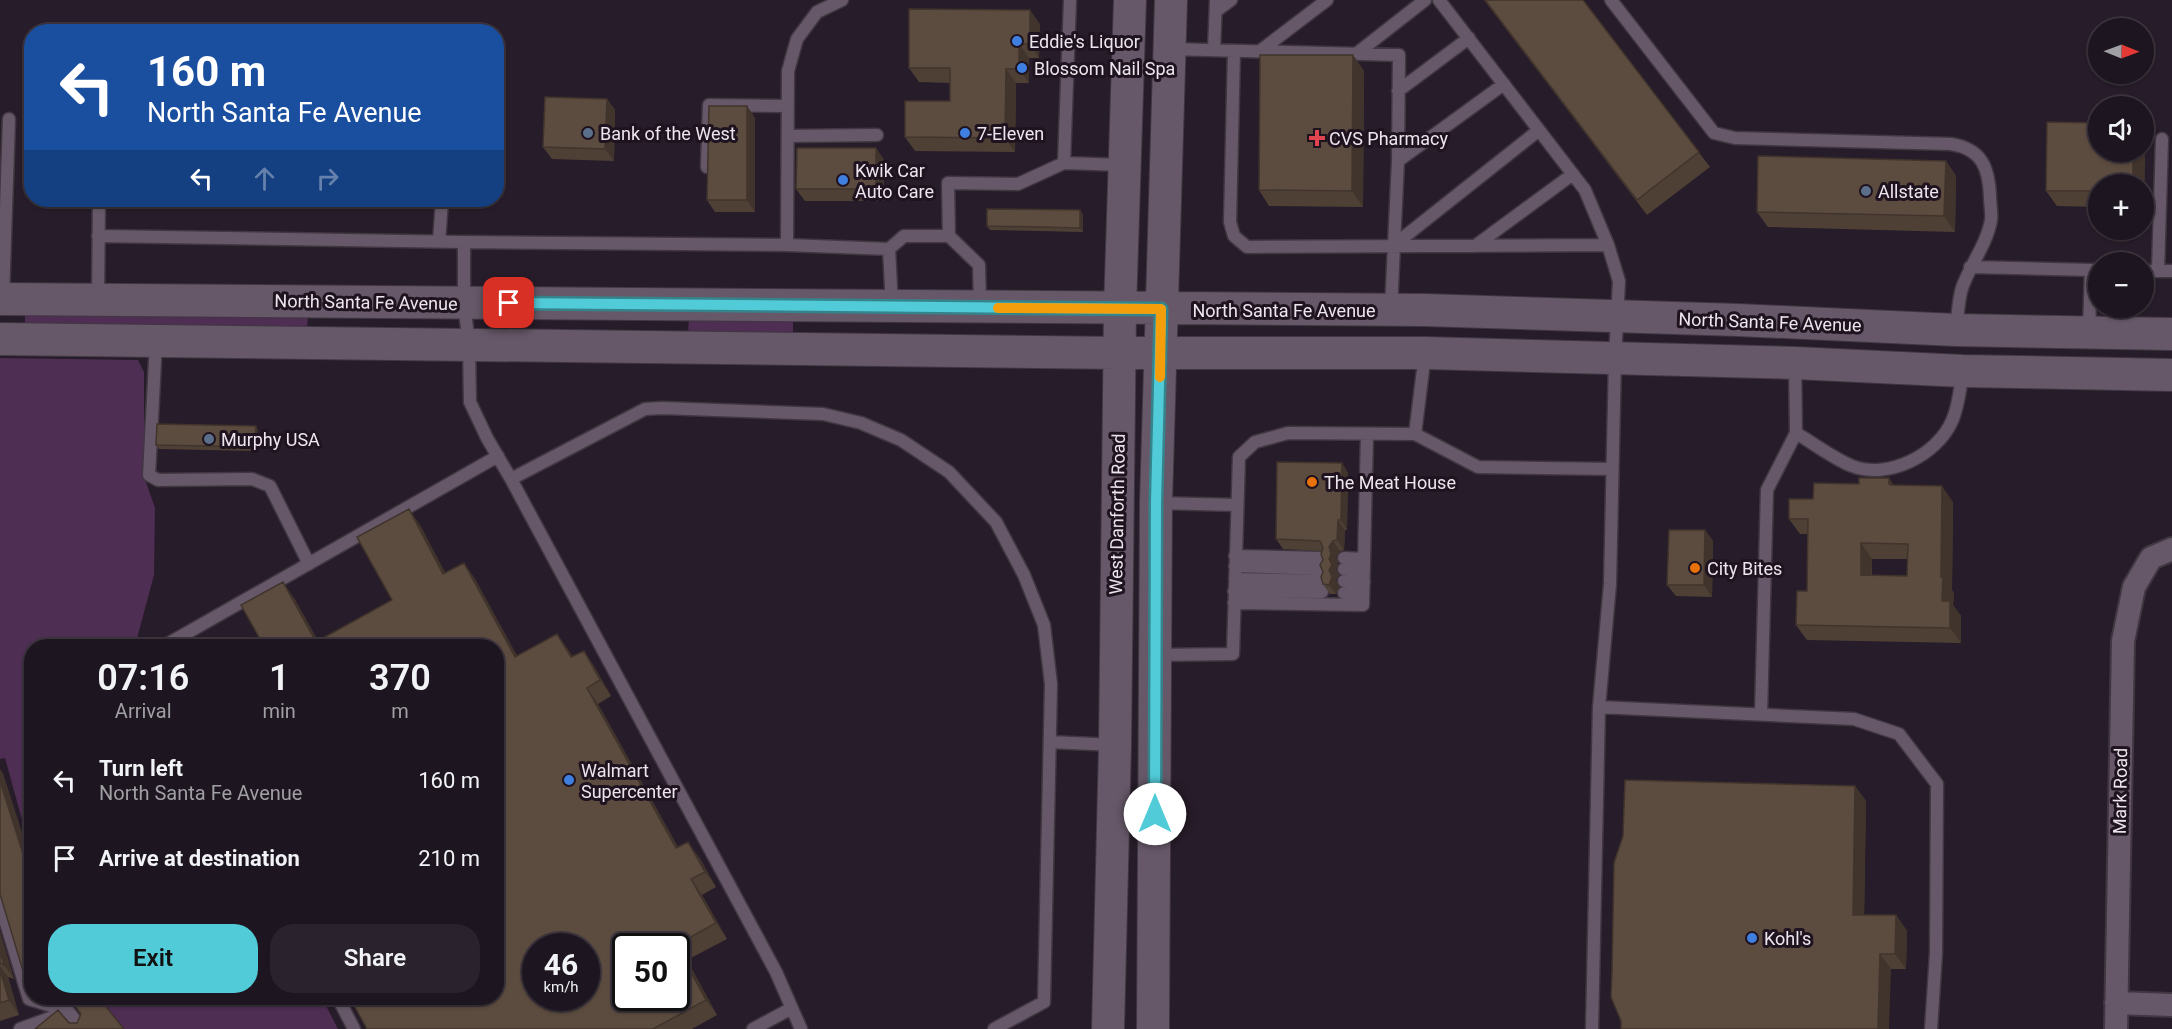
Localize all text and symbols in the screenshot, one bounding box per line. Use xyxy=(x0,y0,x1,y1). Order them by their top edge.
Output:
north arrow xyxy=(2088,18,2154,84)
map controls xyxy=(2088,18,2154,318)
place label: Eddie's Liquor xyxy=(1029,31,1140,52)
marker: Eddie's Liquor xyxy=(1010,34,1024,48)
text: 160 m xyxy=(147,47,266,96)
icon: left xyxy=(48,48,126,126)
place label: Blossom Nail Spa xyxy=(1034,58,1175,79)
marker: Blossom Nail Spa xyxy=(1015,61,1029,75)
button: sound xyxy=(2088,96,2154,162)
text: North Santa Fe Avenue xyxy=(147,97,422,129)
place label: Bank of the West xyxy=(600,123,736,144)
place label: 7-Eleven xyxy=(977,123,1044,144)
marker: Bank of the West xyxy=(581,126,595,140)
marker: 7-Eleven xyxy=(958,126,972,140)
place label: CVS Pharmacy xyxy=(1329,128,1448,149)
marker: CVS Pharmacy xyxy=(1310,131,1324,145)
place label: Kwik Car Auto Care xyxy=(855,160,934,202)
icon: left xyxy=(185,162,218,195)
icon: ahead xyxy=(248,162,281,195)
icon: right xyxy=(311,162,344,195)
marker: Kwik Car Auto Care xyxy=(836,173,850,187)
button: + xyxy=(2088,174,2154,240)
place label: Allstate xyxy=(1878,181,1939,202)
marker: Allstate xyxy=(1859,184,1873,198)
button: − xyxy=(2088,252,2154,318)
pin xyxy=(483,277,534,328)
icon: arrive xyxy=(492,286,525,319)
street label: North Santa Fe Avenue xyxy=(274,290,458,314)
street label: North Santa Fe Avenue xyxy=(1192,300,1376,321)
street label: North Santa Fe Avenue xyxy=(1678,308,1862,336)
place label: Murphy USA xyxy=(221,429,320,450)
marker: Murphy USA xyxy=(202,432,216,446)
street label: West Danforth Road xyxy=(1105,433,1129,595)
place label: The Meat House xyxy=(1324,472,1456,493)
marker: The Meat House xyxy=(1305,475,1319,489)
place label: City Bites xyxy=(1707,558,1782,579)
marker: City Bites xyxy=(1688,561,1702,575)
text: 07:16 xyxy=(97,657,189,699)
text: 1 xyxy=(269,657,289,699)
text: 370 xyxy=(369,657,431,699)
text: Arrival xyxy=(115,699,172,723)
text: min xyxy=(262,699,296,723)
text: m xyxy=(391,699,409,723)
street label: Mark Road xyxy=(2109,748,2131,834)
text: Turn left xyxy=(99,756,183,781)
place label: Walmart Supercenter xyxy=(581,760,678,802)
icon: left xyxy=(48,764,81,797)
text: 160 m xyxy=(418,768,480,793)
marker: Walmart Supercenter xyxy=(562,773,576,787)
text: North Santa Fe Avenue xyxy=(99,781,302,805)
position arrow xyxy=(1123,782,1187,846)
icon: arrive xyxy=(48,842,81,875)
text: Arrive at destination xyxy=(99,846,300,871)
text: 210 m xyxy=(418,846,480,871)
button: Exit xyxy=(48,924,258,993)
button: Share xyxy=(270,924,480,993)
place label: Kohl's xyxy=(1764,928,1811,949)
marker: Kohl's xyxy=(1745,931,1759,945)
speed limit sign: 50 xyxy=(612,933,690,1011)
text: 46 xyxy=(544,947,578,982)
text: km/h xyxy=(543,978,579,996)

